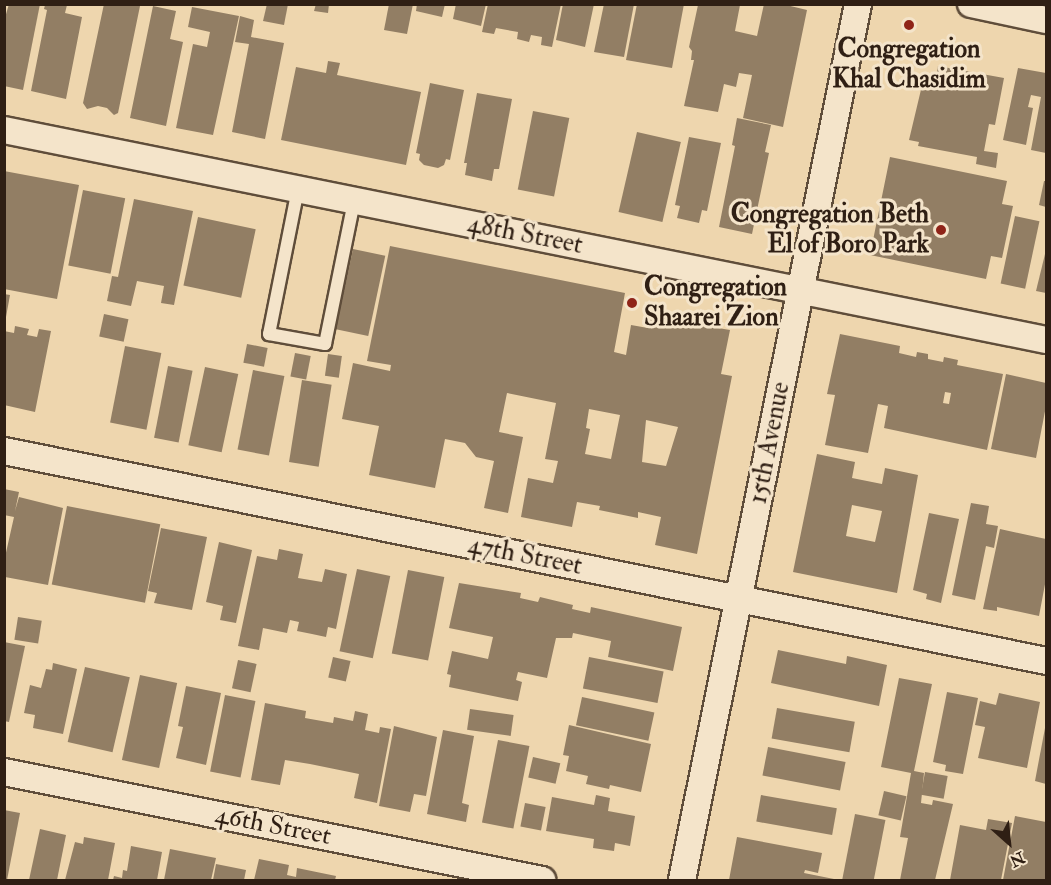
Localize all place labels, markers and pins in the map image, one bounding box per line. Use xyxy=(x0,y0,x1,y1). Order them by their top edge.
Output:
marker: Congregation Khal Chasidim xyxy=(902,18,916,32)
place label: Congregation Khal Chasidim xyxy=(832,34,986,96)
place label: Congregation Beth El of Boro Park xyxy=(731,199,929,260)
marker: Congregation Beth El of Boro Park xyxy=(934,223,948,237)
place label: Congregation Shaarei Zion xyxy=(644,272,787,334)
marker: Congregation Shaarei Zion xyxy=(625,296,639,310)

